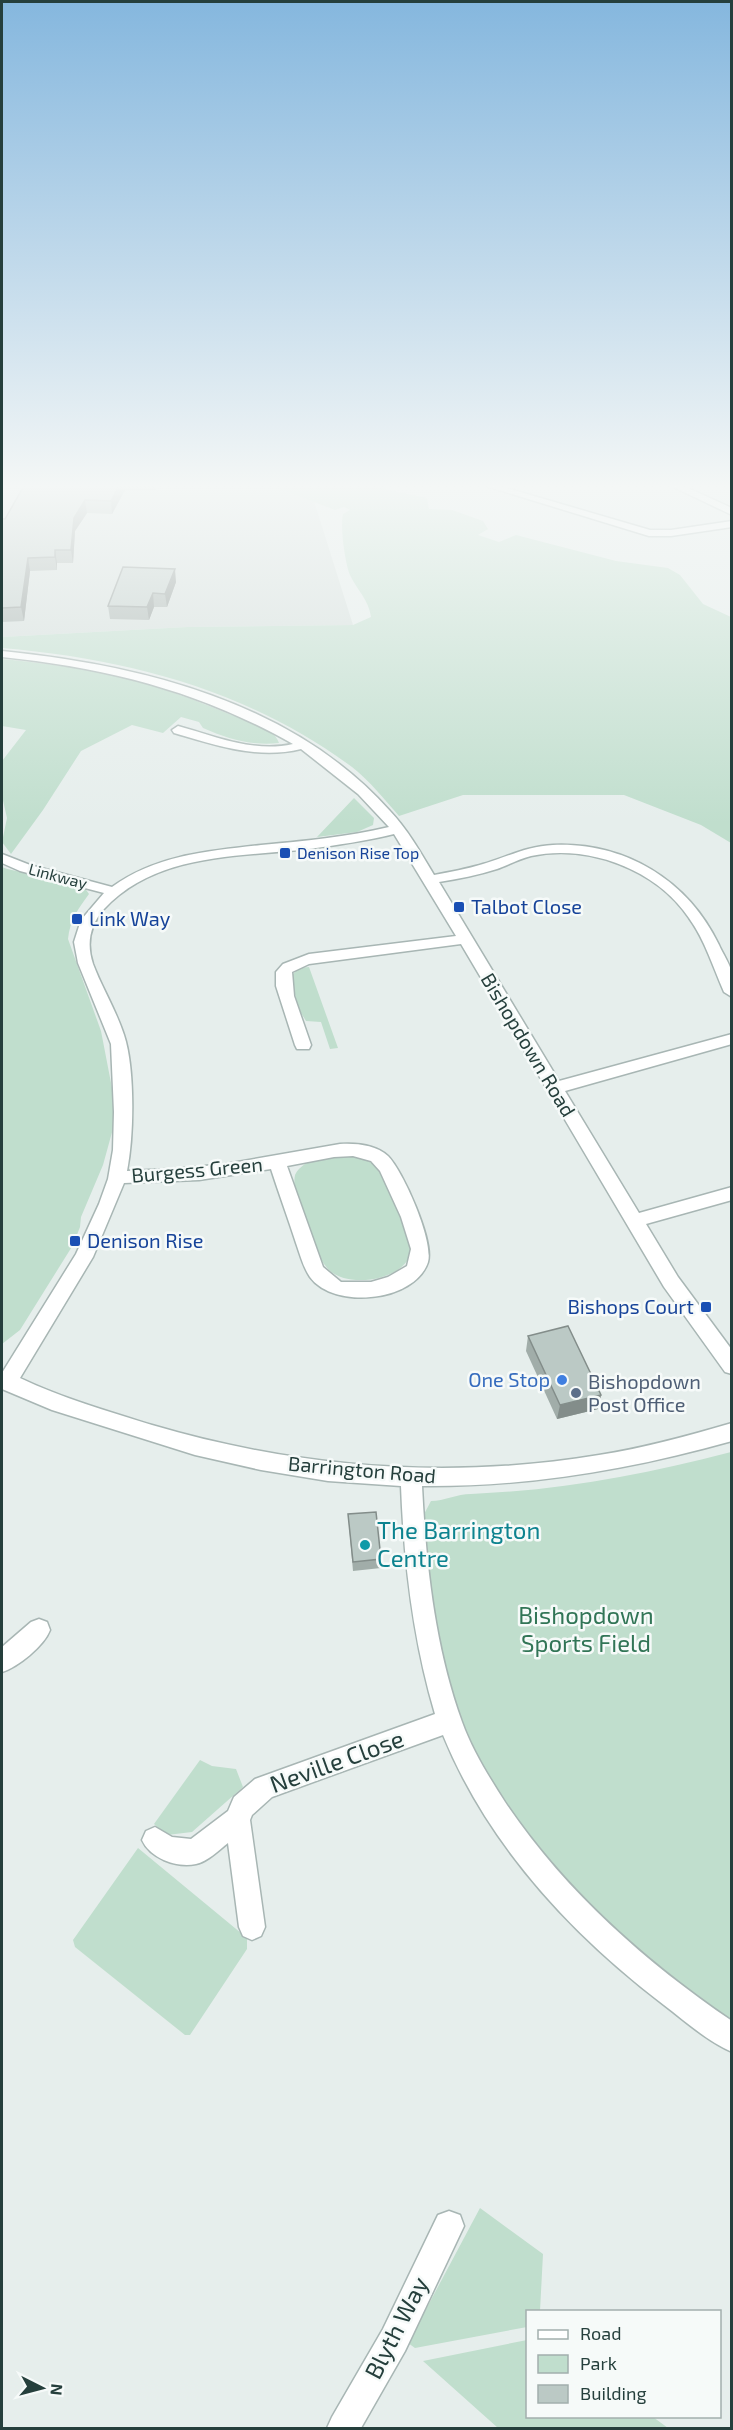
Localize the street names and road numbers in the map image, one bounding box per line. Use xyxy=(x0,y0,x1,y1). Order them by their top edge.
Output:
street label: Linkway xyxy=(27,859,90,893)
street label: Bishopdown Road xyxy=(476,968,581,1121)
street label: Burgess Green xyxy=(130,1151,264,1187)
street label: Barrington Road xyxy=(287,1451,437,1487)
street label: Neville Close xyxy=(266,1723,407,1798)
street label: Blyth Way xyxy=(358,2271,434,2383)

